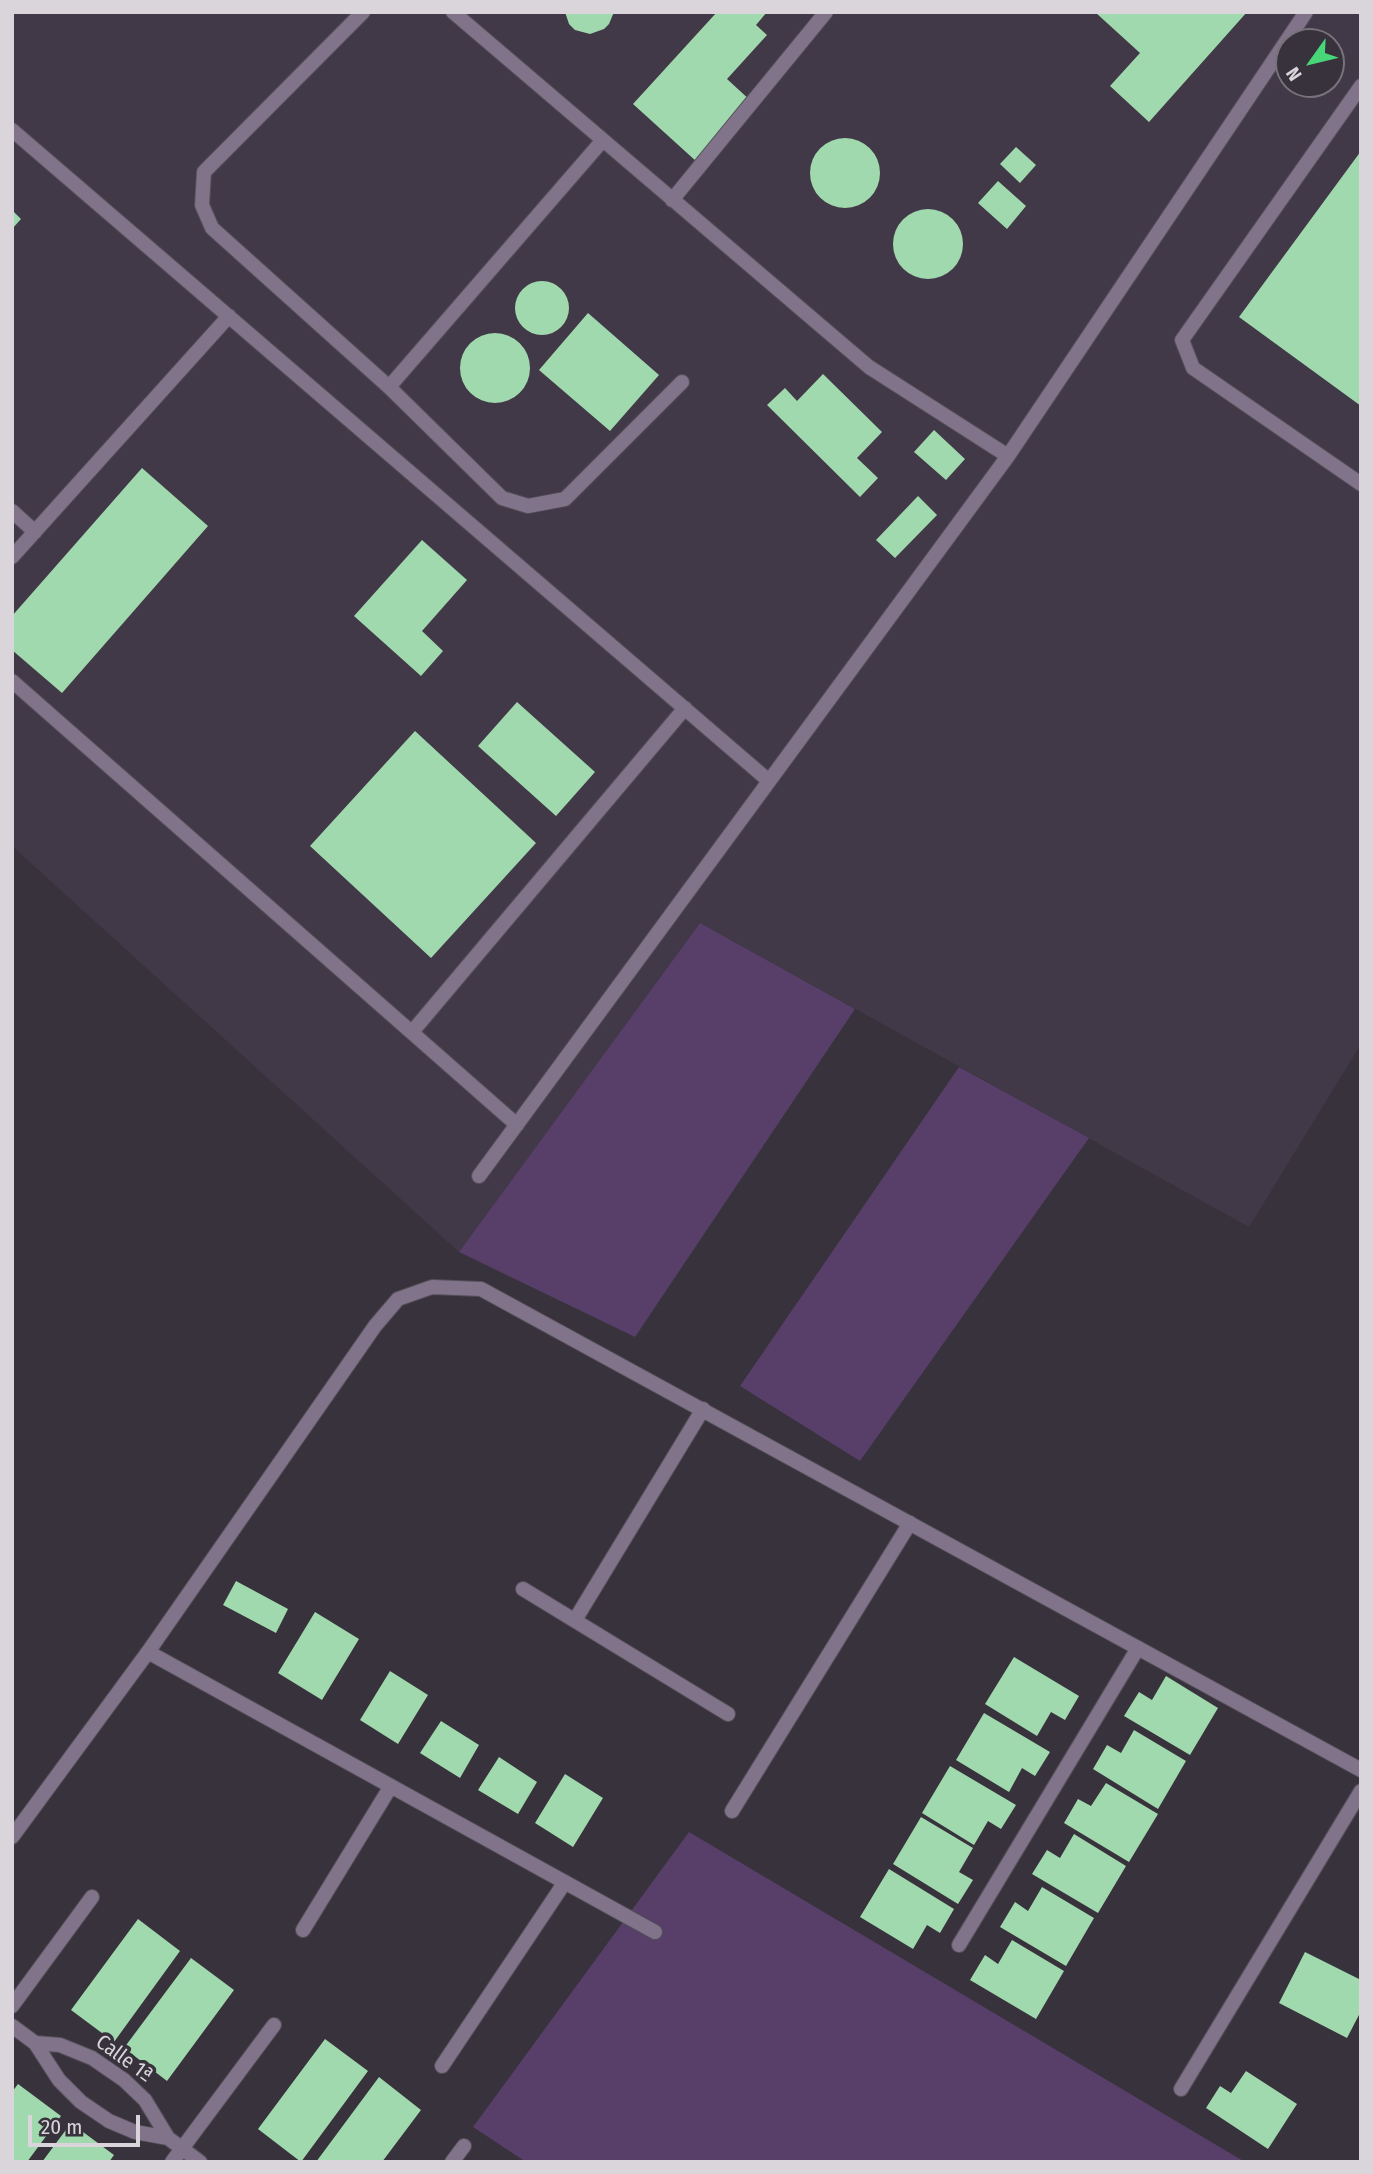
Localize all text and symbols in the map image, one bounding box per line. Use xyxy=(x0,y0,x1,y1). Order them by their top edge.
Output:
north arrow xyxy=(1275,28,1345,98)
text: N xyxy=(1281,63,1307,85)
street label: Calle 1ª xyxy=(90,2030,158,2088)
scale bar xyxy=(32,2100,144,2144)
text: 20 m xyxy=(41,2114,82,2140)

